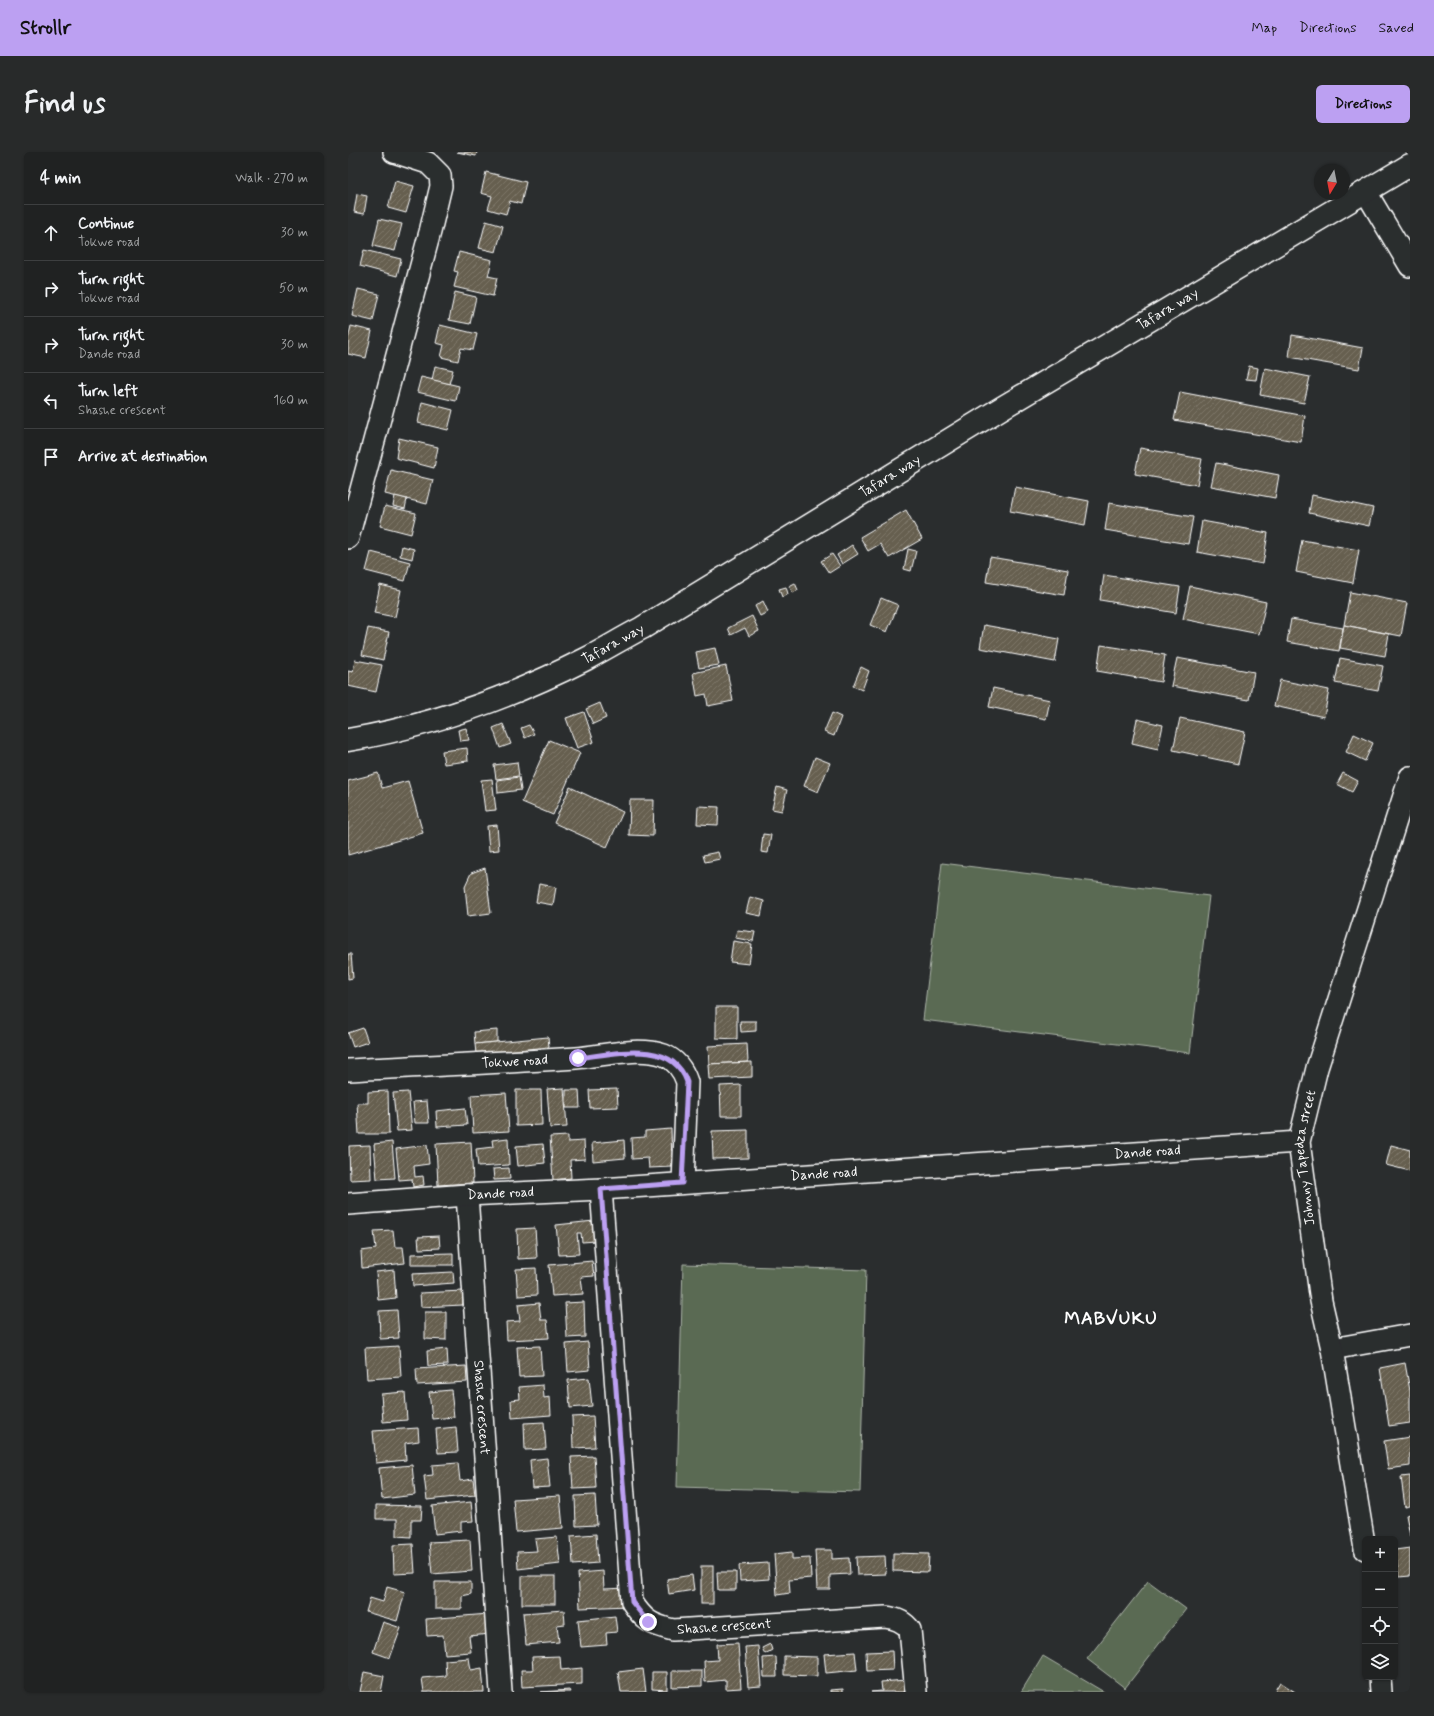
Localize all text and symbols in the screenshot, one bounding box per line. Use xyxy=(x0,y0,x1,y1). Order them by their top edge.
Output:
text: Strollr xyxy=(20,16,71,41)
text: Map xyxy=(1251,19,1277,37)
text: Directions xyxy=(1299,19,1357,37)
text: Saved xyxy=(1379,19,1414,37)
button: Directions xyxy=(1316,85,1410,123)
text: Find us xyxy=(24,86,105,123)
north arrow xyxy=(1314,164,1350,200)
text: 4 min xyxy=(40,167,81,189)
text: Walk · 270 m xyxy=(235,170,308,187)
text: Continue xyxy=(78,214,134,234)
icon: ahead xyxy=(40,222,62,244)
text: 30 m xyxy=(281,224,308,241)
text: Tokwe road xyxy=(78,234,140,251)
text: Turn right xyxy=(78,270,145,290)
icon: right xyxy=(40,278,62,300)
text: 50 m xyxy=(279,280,308,297)
street label: Tafara way xyxy=(1133,284,1202,335)
text: Tokwe road xyxy=(78,290,140,307)
text: Turn right xyxy=(78,326,145,346)
icon: right xyxy=(40,334,62,356)
text: 30 m xyxy=(281,336,308,353)
text: Dande road xyxy=(78,346,140,363)
text: Turn left xyxy=(78,382,138,402)
icon: left xyxy=(40,390,62,412)
text: 160 m xyxy=(273,392,308,409)
text: Shashe crescent xyxy=(78,402,166,419)
icon: arrive xyxy=(40,446,62,468)
text: Arrive at destination xyxy=(78,447,207,467)
street label: Tafara way xyxy=(856,451,924,502)
street label: Tafara way xyxy=(579,620,647,669)
route start xyxy=(569,1049,587,1067)
street label: Tokwe road xyxy=(481,1051,549,1072)
street label: Johnny Tapedza street xyxy=(1290,1088,1320,1227)
street label: Dande road xyxy=(1113,1141,1181,1163)
street label: Dande road xyxy=(790,1163,858,1185)
street label: Dande road xyxy=(467,1183,534,1204)
district label: MABVUKU xyxy=(1064,1307,1158,1331)
street label: Shashe crescent xyxy=(469,1360,494,1456)
map controls xyxy=(1362,1536,1398,1680)
button: + xyxy=(1362,1536,1398,1572)
button: − xyxy=(1362,1572,1398,1608)
button: locate xyxy=(1362,1608,1398,1644)
route end xyxy=(639,1613,657,1631)
street label: Shashe crescent xyxy=(676,1615,772,1639)
button: layers xyxy=(1362,1644,1398,1680)

